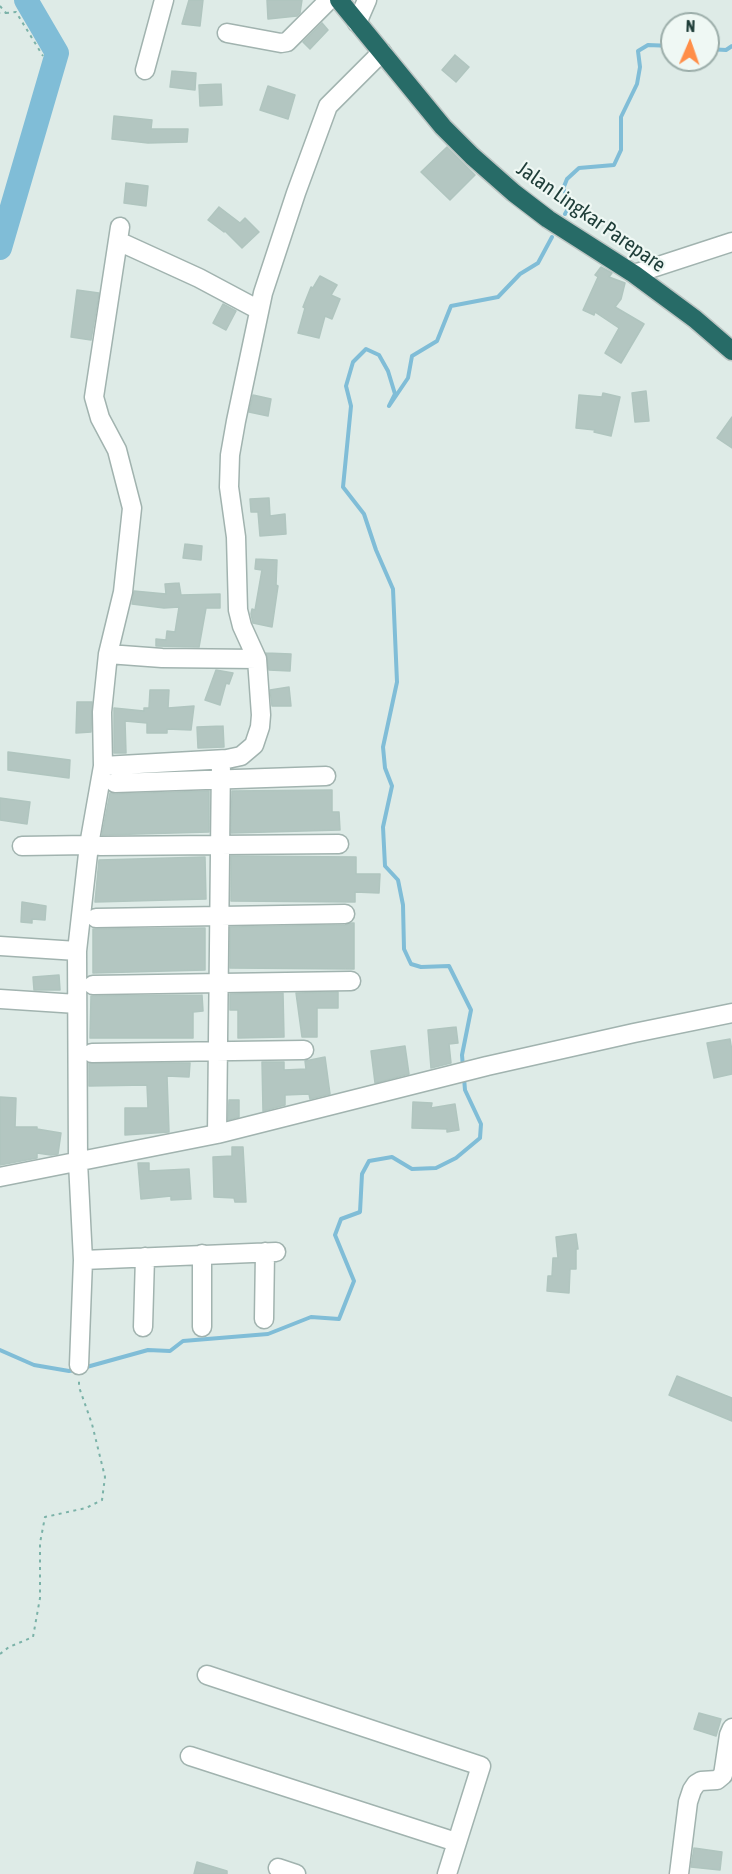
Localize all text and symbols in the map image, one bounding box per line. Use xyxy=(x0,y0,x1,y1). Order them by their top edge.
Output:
north arrow xyxy=(660,12,720,72)
text: N xyxy=(686,17,696,35)
street label: Jalan Lingkar Parepare xyxy=(512,156,670,278)

